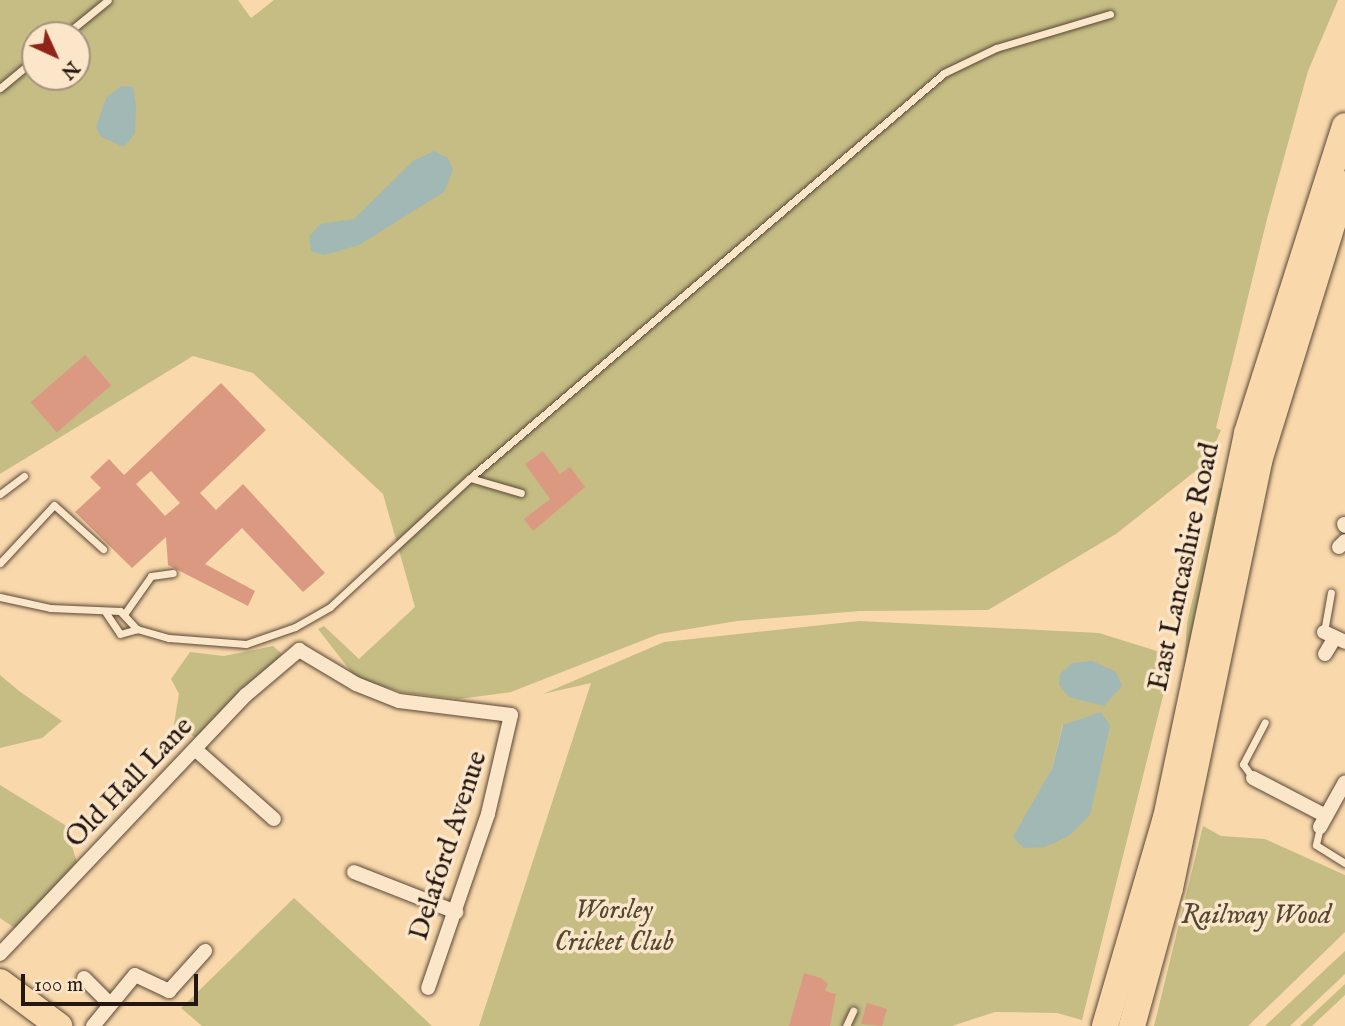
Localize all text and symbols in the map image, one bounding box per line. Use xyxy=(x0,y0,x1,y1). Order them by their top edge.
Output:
north arrow xyxy=(21,21,91,91)
text: N xyxy=(55,55,84,84)
street label: East Lancashire Road xyxy=(1142,440,1228,694)
street label: Old Hall Lane xyxy=(59,710,201,856)
street label: Delaford Avenue xyxy=(403,747,495,945)
park label: Worsley Cricket Club xyxy=(554,894,674,960)
park label: Railway Wood xyxy=(1181,899,1331,933)
scale bar xyxy=(24,960,201,1004)
text: 100 m xyxy=(34,972,83,999)

